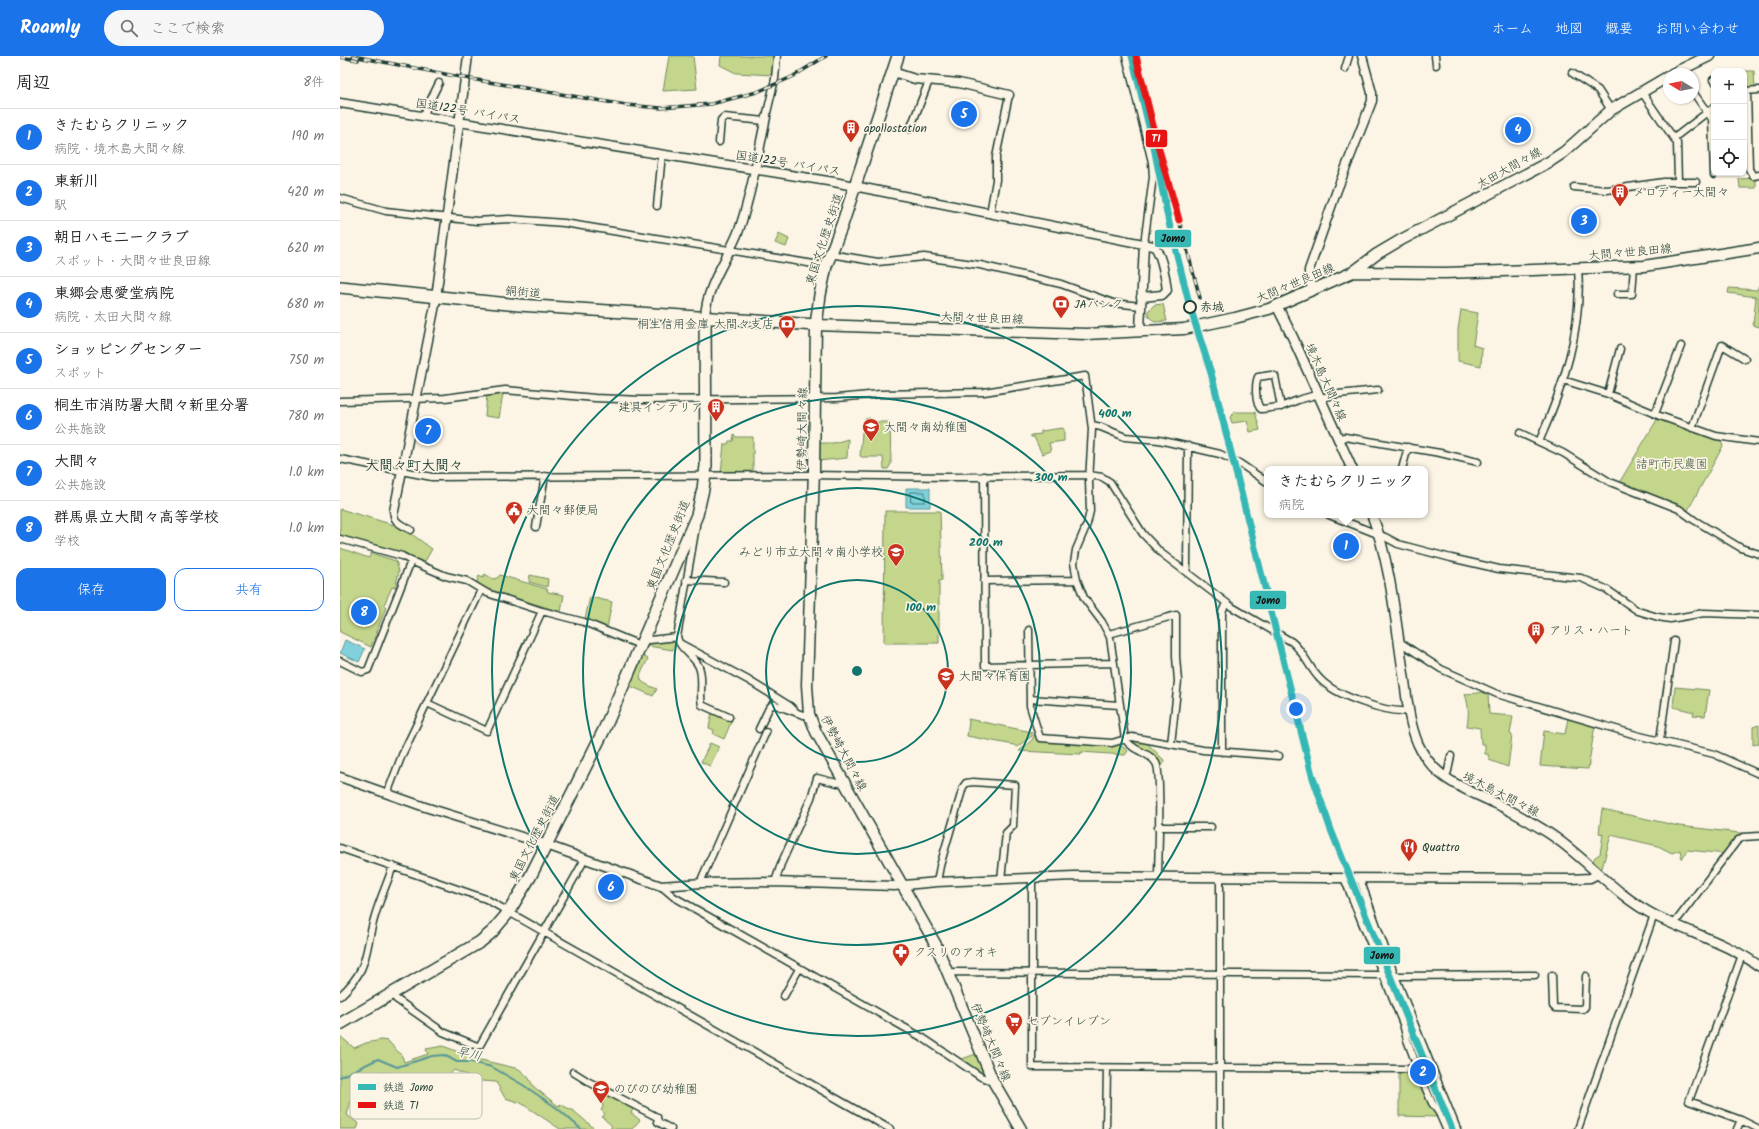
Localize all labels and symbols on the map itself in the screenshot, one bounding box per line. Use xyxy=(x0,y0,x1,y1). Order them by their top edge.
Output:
north arrow xyxy=(1663,68,1699,104)
street label: 国道122号 バイパス xyxy=(414,94,522,129)
pin: 5 xyxy=(951,99,977,129)
pin: 4 xyxy=(1505,115,1531,145)
building icon: apollostation xyxy=(841,118,861,143)
place label: apollostation xyxy=(864,119,927,138)
line badge: TI xyxy=(1145,129,1168,148)
text: TI xyxy=(1151,130,1161,148)
street label: 太田大間々線 xyxy=(1473,143,1545,194)
street label: 国道122号 バイパス xyxy=(734,146,842,181)
building icon: メロディー大間々 xyxy=(1610,182,1630,207)
place label: メロディー大間々 xyxy=(1633,183,1729,202)
street label: 東国文化歴史街道 xyxy=(801,191,848,288)
pin: 3 xyxy=(1571,206,1597,236)
line badge: Jomo xyxy=(1154,229,1192,248)
text: Jomo xyxy=(1161,230,1185,248)
street label: 大間々世良田線 xyxy=(1587,239,1673,266)
street label: 大間々世良田線 xyxy=(1253,258,1338,309)
street label: 銅街道 xyxy=(504,281,542,304)
bank icon: JAバンク xyxy=(1051,294,1071,319)
place label: JAバンク xyxy=(1074,295,1123,314)
place label: 赤城 xyxy=(1200,298,1224,317)
marker: 赤城 xyxy=(1183,300,1197,314)
street label: 大間々世良田線 xyxy=(940,308,1024,329)
bank icon: 桐生信用金庫 大間々支店 xyxy=(777,314,797,339)
place label: 桐生信用金庫 大間々支店 xyxy=(637,315,774,334)
street label: 境木島大間々線 xyxy=(1300,340,1351,424)
street label: 伊勢崎大間々線 xyxy=(792,387,813,471)
building icon: 建具インテリア xyxy=(706,397,726,422)
place label: 建具インテリア xyxy=(618,398,703,417)
text: 400 m xyxy=(1098,404,1132,423)
pin: 7 xyxy=(415,416,441,446)
school or university icon: 大間々南幼稚園 xyxy=(861,417,881,442)
place label: 大間々南幼稚園 xyxy=(884,418,968,437)
district label: 大間々町大間々 xyxy=(365,455,463,477)
park label: 諸町市民農園 xyxy=(1636,455,1708,474)
text: 300 m xyxy=(1033,468,1068,487)
street label: 東国文化歴史街道 xyxy=(642,497,695,593)
public building icon: 大間々郵便局 xyxy=(504,500,524,525)
place label: 大間々郵便局 xyxy=(527,501,599,520)
pin: 1 xyxy=(1333,531,1359,561)
text: 200 m xyxy=(969,533,1003,552)
school or university icon: みどり市立大間々南小学校 xyxy=(886,542,906,567)
place label: みどり市立大間々南小学校 xyxy=(739,543,883,562)
line badge: Jomo xyxy=(1249,590,1287,610)
text: Jomo xyxy=(1256,592,1280,610)
pin: 8 xyxy=(351,597,377,627)
text: 100 m xyxy=(906,598,936,617)
building icon: アリス・ハート xyxy=(1526,620,1546,645)
place label: アリス・ハート xyxy=(1549,621,1633,640)
centre of rings xyxy=(850,664,864,678)
school or university icon: 大間々保育園 xyxy=(936,666,956,691)
place label: 大間々保育園 xyxy=(959,667,1031,686)
your location xyxy=(1286,699,1306,719)
street label: 伊勢崎大間々線 xyxy=(815,712,872,795)
street label: 境木島大間々線 xyxy=(1459,767,1543,822)
street label: 東国文化歴史街道 xyxy=(504,791,565,885)
restaurant icon: Quattro xyxy=(1399,837,1419,862)
place label: Quattro xyxy=(1422,838,1460,857)
pin: 6 xyxy=(598,872,624,902)
pharmacy icon: クスリのアオキ xyxy=(891,942,911,967)
place label: クスリのアオキ xyxy=(914,943,998,962)
line badge: Jomo xyxy=(1363,946,1401,965)
text: Jomo xyxy=(1370,947,1394,965)
street label: 伊勢崎大間々線 xyxy=(965,1000,1016,1085)
supermarket icon: セブンイレブン xyxy=(1004,1011,1024,1036)
place label: セブンイレブン xyxy=(1027,1012,1111,1031)
water label: 早川 xyxy=(454,1041,484,1068)
pin: 2 xyxy=(1410,1057,1436,1087)
legend xyxy=(350,1073,482,1119)
text: 鉄道 Jomo xyxy=(383,1079,433,1097)
school or university icon: のびのび幼稚園 xyxy=(591,1079,611,1104)
place label: のびのび幼稚園 xyxy=(614,1080,698,1099)
text: 鉄道 TI xyxy=(383,1097,419,1115)

